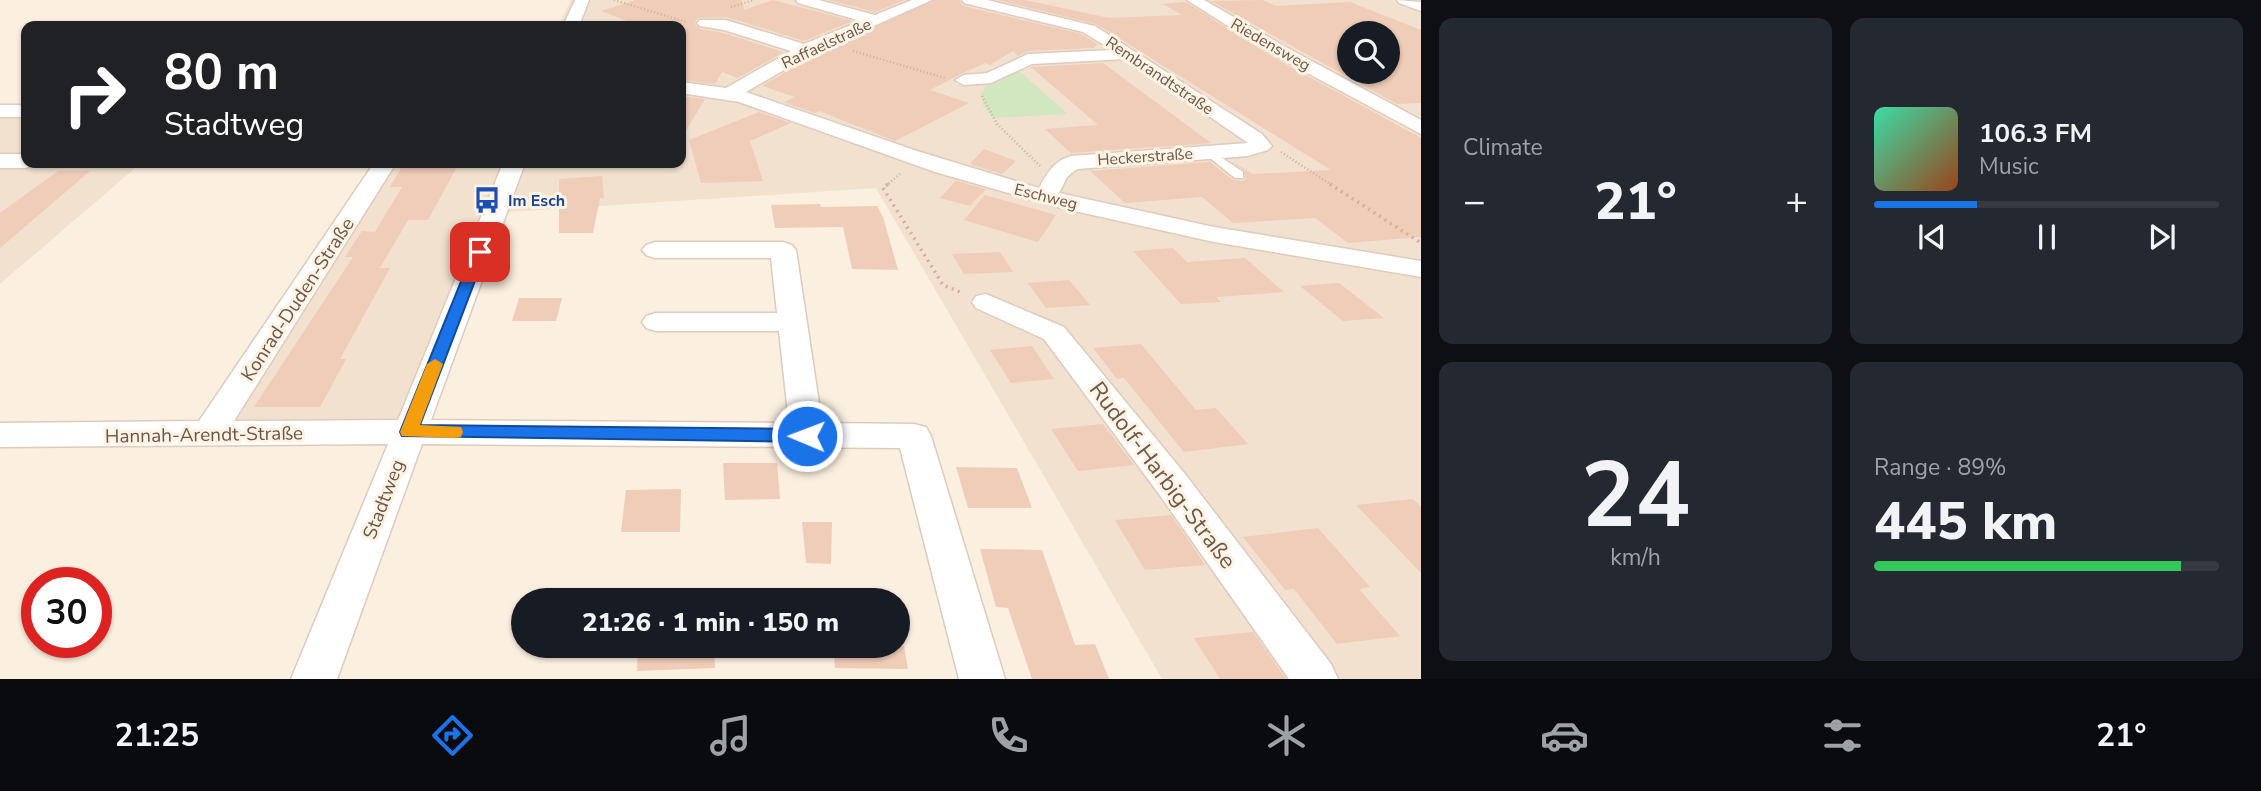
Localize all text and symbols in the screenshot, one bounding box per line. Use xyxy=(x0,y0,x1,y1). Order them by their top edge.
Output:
street label: Raffaelstraße xyxy=(778,13,875,74)
street label: Riedensweg xyxy=(1227,13,1314,77)
map controls xyxy=(1337,21,1400,84)
button: search xyxy=(1337,21,1400,84)
street label: Rembrandtstraße xyxy=(1101,32,1218,120)
text: 80 m xyxy=(164,39,279,106)
icon: right xyxy=(49,49,140,140)
text: Stadtweg xyxy=(164,103,304,146)
text: 106.3 FM xyxy=(1979,116,2092,151)
text: Climate xyxy=(1463,132,1543,163)
street label: Heckerstraße xyxy=(1097,143,1194,171)
text: Music xyxy=(1979,151,2039,182)
text: 21° xyxy=(1594,166,1677,237)
text: − xyxy=(1463,176,1486,227)
text: + xyxy=(1785,176,1808,227)
street label: Eschweg xyxy=(1012,178,1080,215)
bus stop icon: Im Esch xyxy=(472,185,502,215)
place label: Im Esch xyxy=(508,190,565,212)
street label: Konrad-Duden-Straße xyxy=(235,213,361,386)
icon: previous xyxy=(1913,218,1951,256)
icon: pause xyxy=(2028,218,2066,256)
icon: next xyxy=(2143,218,2181,256)
pin xyxy=(450,222,510,282)
icon: arrive xyxy=(461,233,499,271)
street label: Rudolf-Harbig-Straße xyxy=(1082,375,1243,575)
position arrow xyxy=(770,399,844,473)
street label: Hannah-Arendt-Straße xyxy=(105,420,303,450)
text: 24 xyxy=(1581,434,1690,558)
text: Range · 89% xyxy=(1874,452,2006,483)
street label: Stadtweg xyxy=(357,456,411,543)
text: 445 km xyxy=(1874,486,2057,557)
text: km/h xyxy=(1610,542,1661,573)
speed limit sign: 30 xyxy=(21,567,112,658)
text: 21:26 · 1 min · 150 m xyxy=(582,605,839,640)
icon: directions xyxy=(428,711,477,760)
icon: music xyxy=(706,711,755,760)
icon: phone xyxy=(984,711,1033,760)
icon: climate xyxy=(1262,711,1311,760)
icon: car xyxy=(1540,711,1589,760)
icon: filters xyxy=(1818,711,1867,760)
text: 21:25 xyxy=(114,714,199,757)
text: 21° xyxy=(2096,714,2146,757)

